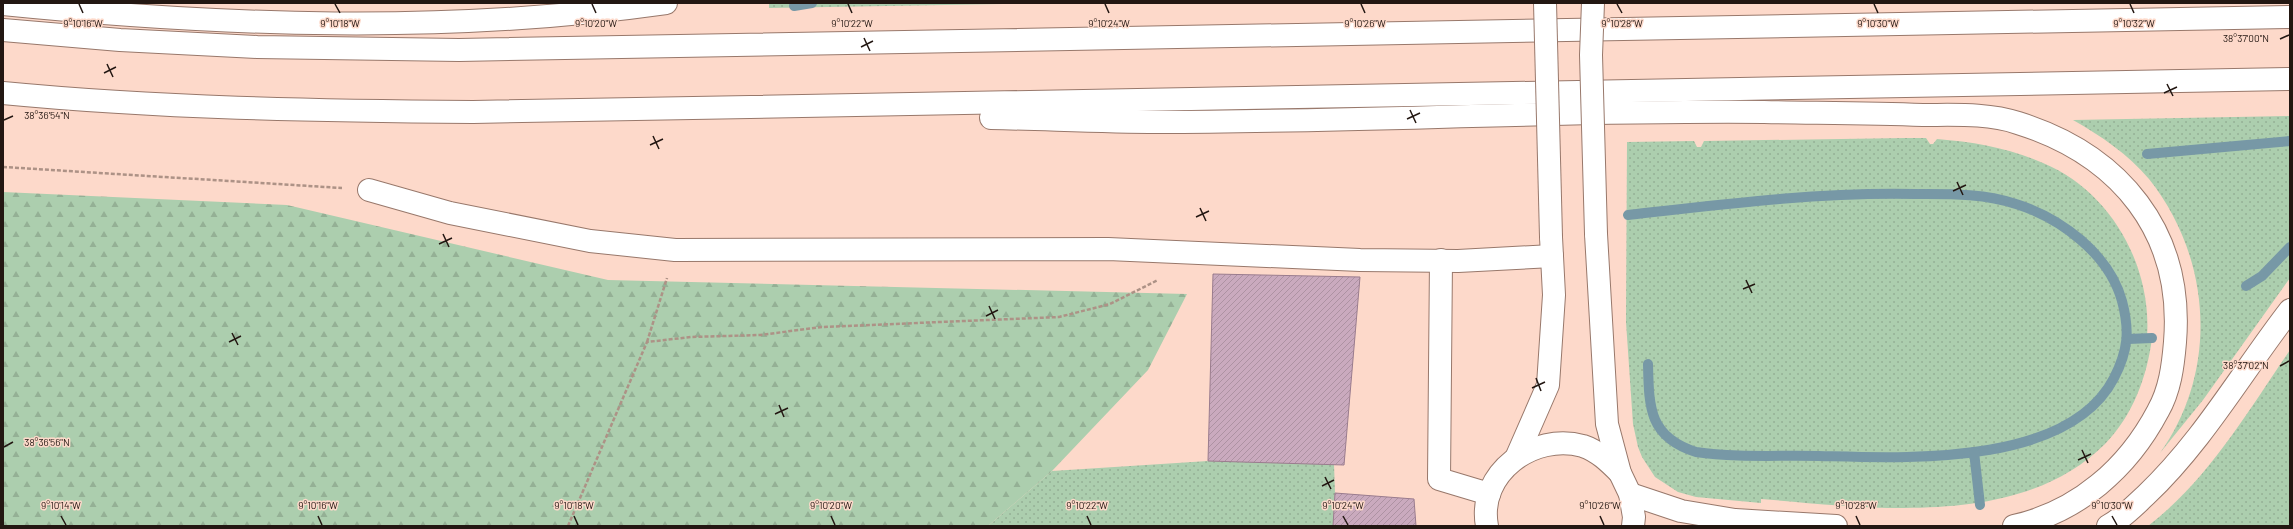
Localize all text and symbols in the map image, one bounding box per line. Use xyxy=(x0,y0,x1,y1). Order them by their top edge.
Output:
text: 9°10'16"W xyxy=(63,17,103,29)
text: 9°10'18"W xyxy=(320,17,360,29)
text: 9°10'20"W xyxy=(575,17,617,29)
text: 9°10'22"W xyxy=(831,17,873,29)
text: 9°10'24"W xyxy=(1088,17,1130,29)
text: 9°10'26"W xyxy=(1344,17,1386,29)
text: 9°10'28"W xyxy=(1601,17,1643,29)
text: 9°10'30"W xyxy=(1857,17,1899,29)
text: 9°10'32"W xyxy=(2113,17,2155,29)
text: 38°37'00"N xyxy=(2223,32,2269,44)
text: 38°36'54"N xyxy=(24,109,70,121)
text: 38°37'02"N xyxy=(2223,359,2269,371)
text: 38°36'56"N xyxy=(24,436,70,448)
text: 9°10'14"W xyxy=(41,499,81,511)
text: 9°10'16"W xyxy=(298,499,338,511)
text: 9°10'18"W xyxy=(554,499,594,511)
text: 9°10'20"W xyxy=(810,499,852,511)
text: 9°10'22"W xyxy=(1066,499,1108,511)
text: 9°10'24"W xyxy=(1322,499,1364,511)
text: 9°10'26"W xyxy=(1579,499,1621,511)
text: 9°10'28"W xyxy=(1835,499,1877,511)
text: 9°10'30"W xyxy=(2091,499,2133,511)

